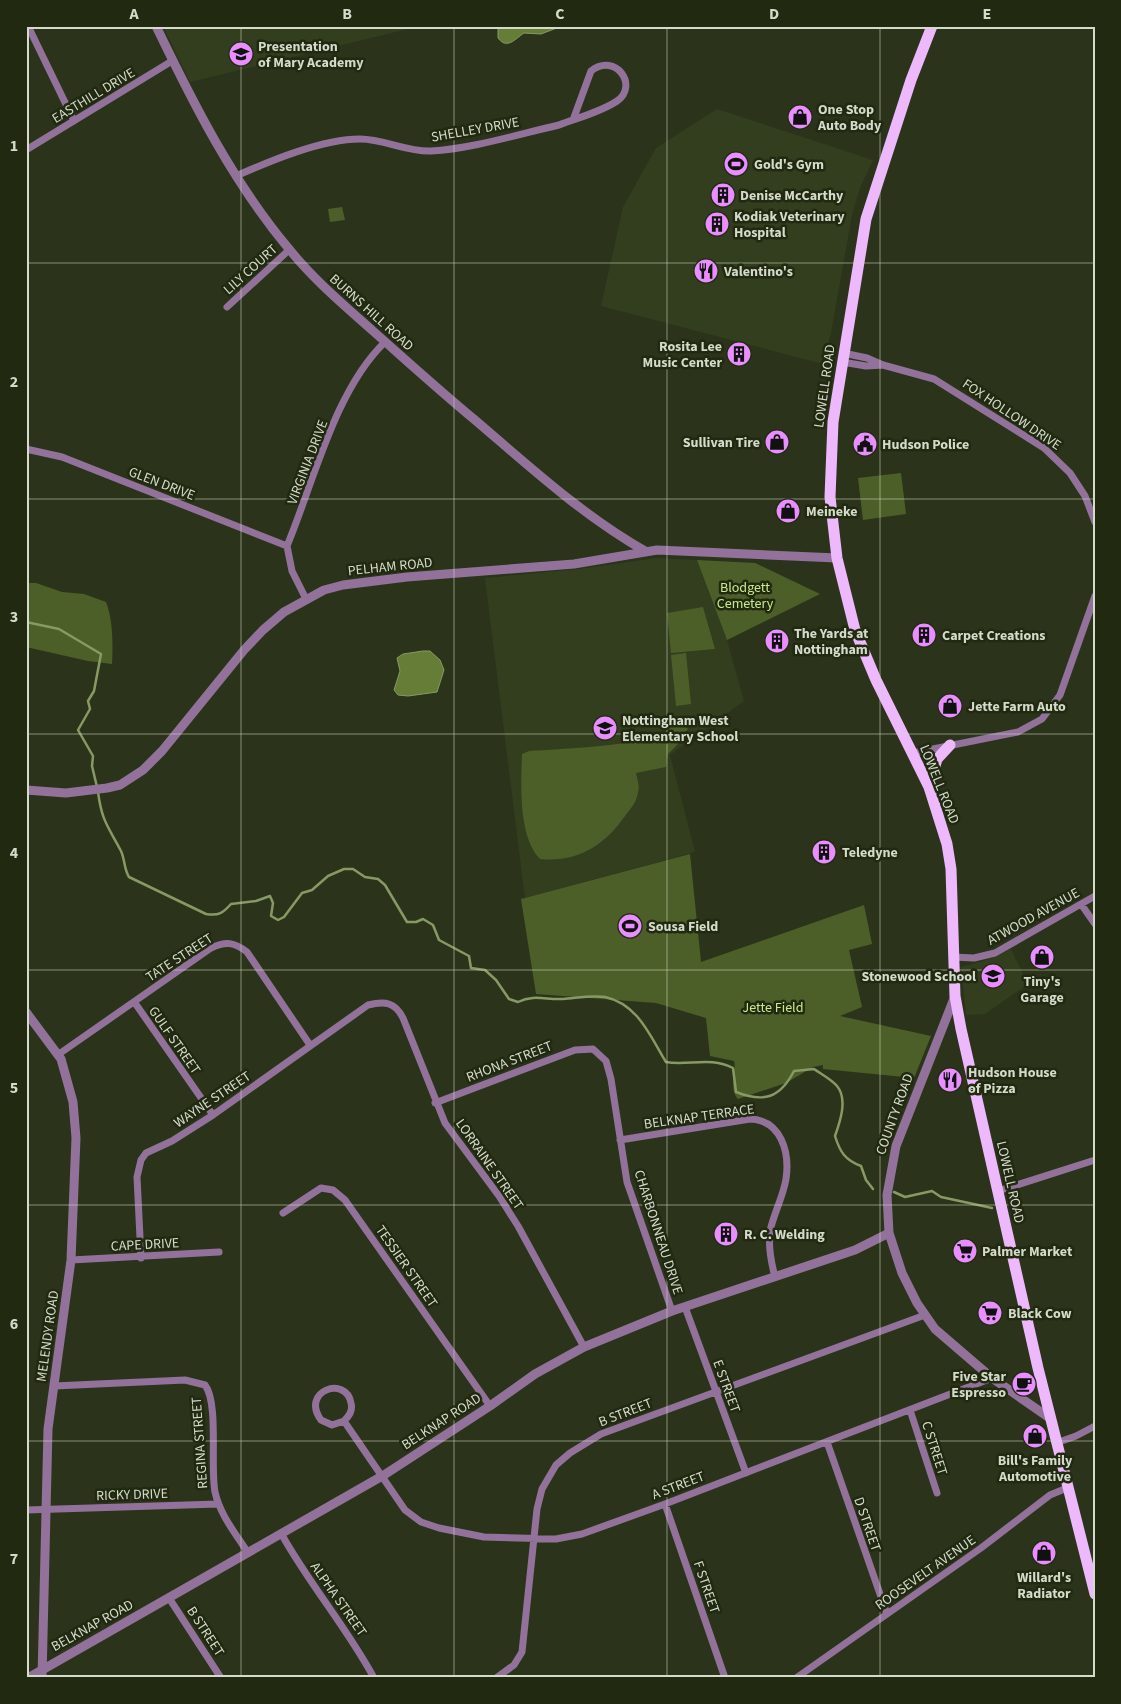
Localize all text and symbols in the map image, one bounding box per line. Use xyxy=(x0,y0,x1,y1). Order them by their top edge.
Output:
text: A xyxy=(128,3,139,25)
text: B xyxy=(342,3,352,25)
text: C xyxy=(555,3,565,25)
text: D xyxy=(769,3,779,25)
text: E xyxy=(983,3,991,25)
place label: Presentation of Mary Academy xyxy=(258,37,364,73)
school or university icon: Presentation of Mary Academy xyxy=(228,41,254,67)
street label: EASTHILL DRIVE xyxy=(48,63,139,129)
place label: One Stop Auto Body xyxy=(817,100,882,136)
shop icon: One Stop Auto Body xyxy=(787,104,813,130)
street label: SHELLEY DRIVE xyxy=(429,112,521,148)
text: 1 xyxy=(10,135,18,157)
sports icon: Gold's Gym xyxy=(723,151,749,177)
place label: Gold's Gym xyxy=(754,155,824,175)
building icon: Denise McCarthy xyxy=(710,182,736,208)
place label: Denise McCarthy xyxy=(740,186,844,206)
place label: Kodiak Veterinary Hospital xyxy=(734,207,845,243)
building icon: Kodiak Veterinary Hospital xyxy=(704,211,730,237)
street label: LILY COURT xyxy=(219,240,283,300)
restaurant icon: Valentino's xyxy=(693,258,719,284)
place label: Valentino's xyxy=(723,262,793,282)
street label: BURNS HILL ROAD xyxy=(325,269,418,356)
place label: Rosita Lee Music Center xyxy=(643,337,722,373)
building icon: Rosita Lee Music Center xyxy=(726,341,752,367)
street label: LOWELL ROAD xyxy=(809,343,841,429)
text: 2 xyxy=(10,371,18,393)
street label: FOX HOLLOW DRIVE xyxy=(958,374,1065,455)
street label: VIRGINIA DRIVE xyxy=(283,417,333,508)
shop icon: Sullivan Tire xyxy=(764,429,790,455)
public building icon: Hudson Police xyxy=(852,431,878,457)
place label: Sullivan Tire xyxy=(683,433,760,453)
place label: Hudson Police xyxy=(882,435,969,455)
street label: GLEN DRIVE xyxy=(126,462,198,506)
shop icon: Meineke xyxy=(775,498,801,524)
place label: Meineke xyxy=(806,502,858,522)
street label: PELHAM ROAD xyxy=(347,553,433,581)
park label: Blodgett Cemetery xyxy=(717,578,774,614)
text: 3 xyxy=(10,606,18,628)
building icon: Carpet Creations xyxy=(911,622,937,648)
place label: The Yards at Nottingham xyxy=(794,624,869,660)
place label: Carpet Creations xyxy=(942,626,1045,646)
building icon: The Yards at Nottingham xyxy=(764,628,790,654)
shop icon: Jette Farm Auto xyxy=(937,693,963,719)
place label: Jette Farm Auto xyxy=(968,697,1066,717)
place label: Nottingham West Elementary School xyxy=(622,711,738,747)
school or university icon: Nottingham West Elementary School xyxy=(592,715,618,741)
street label: LOWELL ROAD xyxy=(914,742,964,827)
building icon: Teledyne xyxy=(811,839,837,865)
text: 4 xyxy=(10,842,19,864)
place label: Teledyne xyxy=(842,843,898,863)
street label: ATWOOD AVENUE xyxy=(984,883,1083,951)
sports icon: Sousa Field xyxy=(617,913,643,939)
place label: Sousa Field xyxy=(648,917,718,937)
street label: TATE STREET xyxy=(142,928,217,987)
shop icon: Tiny's Garage xyxy=(1029,944,1055,970)
school or university icon: Stonewood School xyxy=(980,963,1006,989)
place label: Stonewood School xyxy=(862,967,976,987)
place label: Tiny's Garage xyxy=(1020,972,1064,1008)
park label: Jette Field xyxy=(743,998,803,1018)
street label: GULF STREET xyxy=(143,1002,205,1079)
street label: RHONA STREET xyxy=(463,1036,556,1088)
place label: Hudson House of Pizza xyxy=(968,1063,1057,1099)
street label: WAYNE STREET xyxy=(170,1066,256,1133)
restaurant icon: Hudson House of Pizza xyxy=(937,1067,963,1093)
street label: COUNTY ROAD xyxy=(871,1071,919,1158)
text: 5 xyxy=(10,1077,18,1099)
street label: BELKNAP TERRACE xyxy=(643,1099,756,1135)
street label: LORRAINE STREET xyxy=(450,1115,528,1215)
street label: LOWELL ROAD xyxy=(991,1139,1029,1225)
street label: CHARBONNEAU DRIVE xyxy=(628,1168,688,1297)
street label: TESSIER STREET xyxy=(370,1221,442,1312)
building icon: R. C. Welding xyxy=(713,1221,739,1247)
place label: R. C. Welding xyxy=(744,1225,825,1245)
street label: CAPE DRIVE xyxy=(110,1233,180,1257)
supermarket icon: Palmer Market xyxy=(952,1238,978,1264)
place label: Palmer Market xyxy=(982,1242,1073,1262)
street label: MELENDY ROAD xyxy=(32,1289,64,1383)
supermarket icon: Black Cow xyxy=(977,1300,1003,1326)
place label: Black Cow xyxy=(1008,1304,1072,1324)
text: 6 xyxy=(10,1313,18,1335)
street label: E STREET xyxy=(707,1357,745,1416)
place label: Five Star Espresso xyxy=(951,1367,1006,1403)
cafe icon: Five Star Espresso xyxy=(1011,1371,1037,1397)
street label: BELKNAP ROAD xyxy=(398,1389,485,1455)
street label: B STREET xyxy=(596,1393,656,1432)
street label: REGINA STREET xyxy=(187,1396,213,1490)
street label: C STREET xyxy=(916,1419,952,1478)
shop icon: Bill's Family Automotive xyxy=(1022,1423,1048,1449)
place label: Bill's Family Automotive xyxy=(998,1451,1073,1487)
street label: A STREET xyxy=(649,1467,708,1505)
street label: RICKY DRIVE xyxy=(96,1484,168,1506)
street label: D STREET xyxy=(848,1494,886,1555)
street label: ROOSEVELT AVENUE xyxy=(871,1531,980,1615)
shop icon: Willard's Radiator xyxy=(1031,1540,1057,1566)
text: 7 xyxy=(10,1548,18,1570)
street label: ALPHA STREET xyxy=(305,1558,372,1641)
street label: F STREET xyxy=(688,1558,725,1617)
place label: Willard's Radiator xyxy=(1017,1568,1071,1604)
street label: BELKNAP ROAD xyxy=(48,1595,137,1657)
street label: B STREET xyxy=(182,1603,229,1661)

